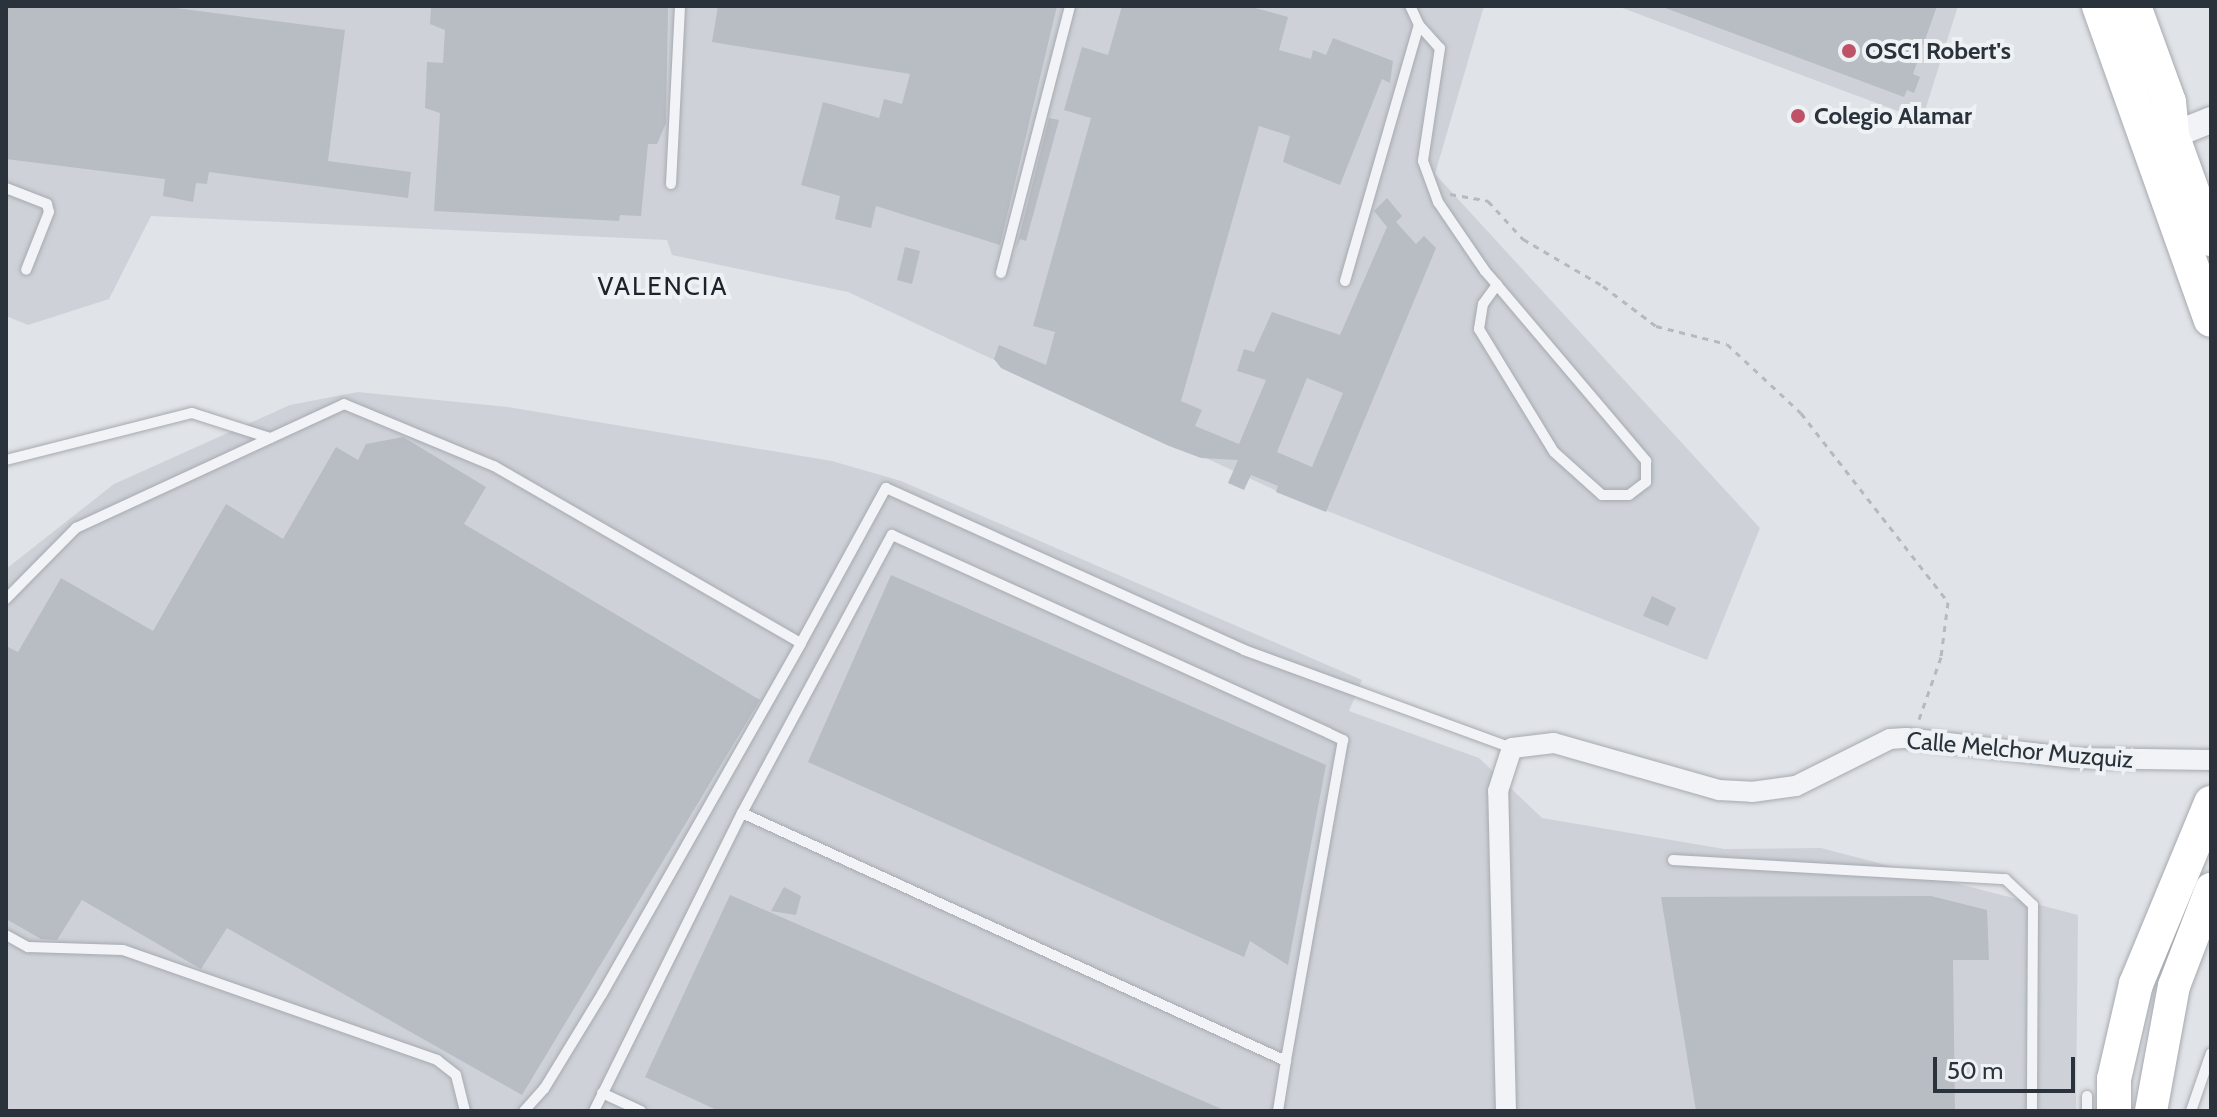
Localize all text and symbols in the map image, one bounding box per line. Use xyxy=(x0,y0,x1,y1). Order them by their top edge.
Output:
place label: OSC1 Robert's xyxy=(1865,37,2011,65)
marker: OSC1 Robert's xyxy=(1840,42,1858,60)
place label: Colegio Alamar xyxy=(1814,102,1972,130)
marker: Colegio Alamar xyxy=(1789,107,1807,125)
district label: VALENCIA xyxy=(598,271,728,303)
street label: Calle Melchor Muzquiz xyxy=(1905,726,2135,774)
scale bar xyxy=(1937,1041,2079,1091)
text: 50 m xyxy=(1947,1056,2003,1085)

